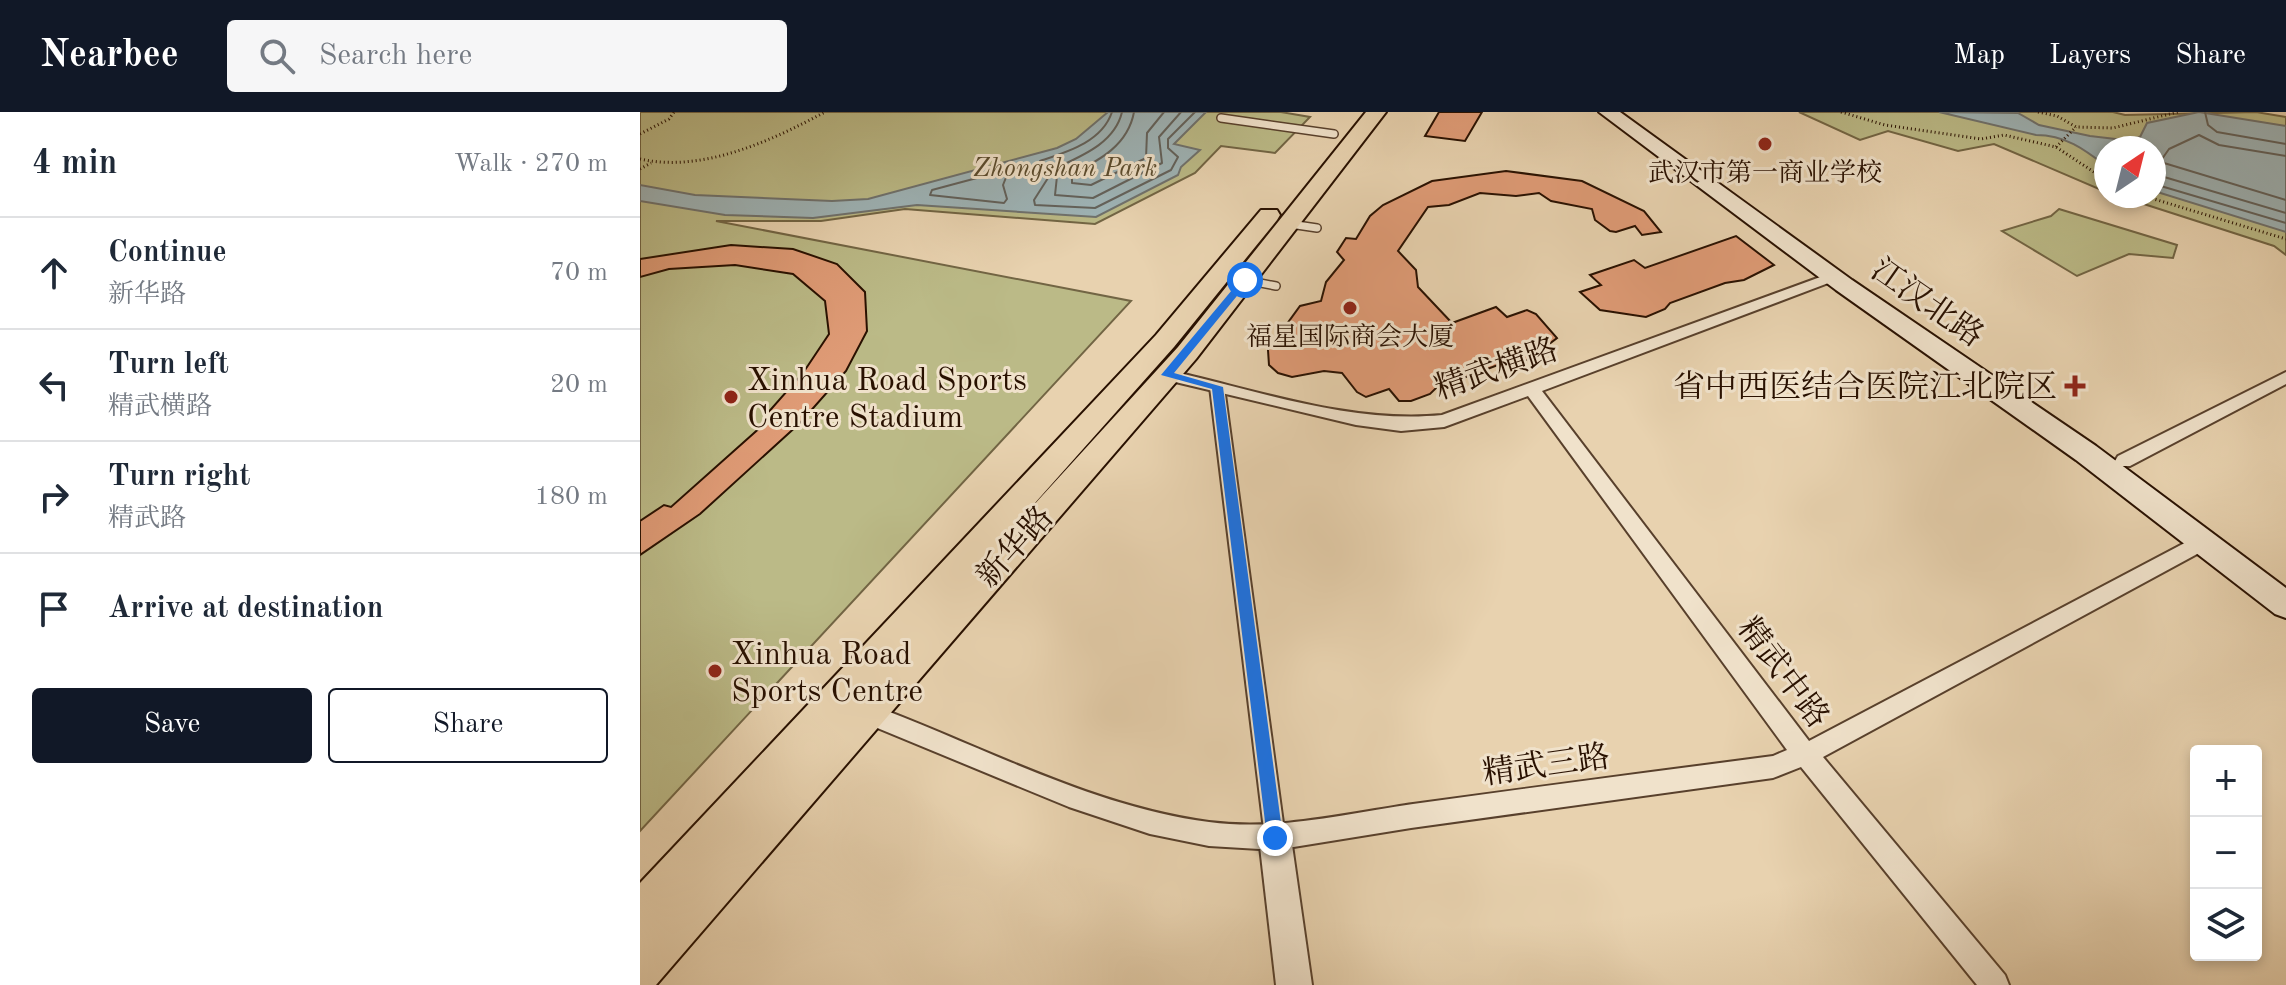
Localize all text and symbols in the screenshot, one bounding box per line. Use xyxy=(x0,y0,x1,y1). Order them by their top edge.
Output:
search box xyxy=(227,20,787,92)
icon: search xyxy=(255,34,299,78)
text: Nearbee xyxy=(40,37,179,75)
text: Search here xyxy=(319,41,472,71)
text: Map xyxy=(1953,42,2005,70)
text: Layers xyxy=(2049,42,2131,70)
text: Share xyxy=(2175,42,2246,70)
marker: 武汉市第一商业学校 xyxy=(1756,135,1774,153)
north arrow xyxy=(2094,136,2166,208)
text: 4 min xyxy=(32,147,117,181)
text: Walk · 270 m xyxy=(454,151,608,177)
park label: Zhongshan Park xyxy=(973,156,1157,182)
place label: 武汉市第一商业学校 xyxy=(1648,158,1882,187)
text: Continue xyxy=(108,238,227,268)
icon: ahead xyxy=(32,251,76,295)
street label: 江汉北路 xyxy=(1865,252,1990,354)
text: 70 m xyxy=(550,260,608,286)
route start xyxy=(1227,262,1263,298)
text: 新华路 xyxy=(108,282,186,308)
marker: 福星国际商会大厦 xyxy=(1341,299,1359,317)
place label: 福星国际商会大厦 xyxy=(1246,322,1454,351)
street label: 精武横路 xyxy=(1430,332,1563,407)
text: Turn left xyxy=(108,350,229,380)
icon: left xyxy=(32,363,76,407)
place label: Xinhua Road Sports Centre Stadium xyxy=(747,366,1027,435)
place label: 省中西医结合医院江北院区 xyxy=(1673,370,2057,405)
text: 20 m xyxy=(550,372,608,398)
marker: 省中西医结合医院江北院区 xyxy=(2064,375,2086,397)
marker: Xinhua Road Sports Centre Stadium xyxy=(722,388,740,406)
text: 精武横路 xyxy=(108,394,212,420)
text: Turn right xyxy=(108,462,250,492)
icon: right xyxy=(32,475,76,519)
text: 180 m xyxy=(535,484,608,510)
street label: 新华路 xyxy=(970,500,1060,594)
text: 精武路 xyxy=(108,506,186,532)
icon: arrive xyxy=(32,587,76,631)
text: Arrive at destination xyxy=(108,594,383,624)
street label: 精武中路 xyxy=(1730,611,1835,735)
place label: Xinhua Road Sports Centre xyxy=(731,640,923,709)
marker: Xinhua Road Sports Centre xyxy=(706,662,724,680)
button: Save xyxy=(32,688,312,763)
button: Share xyxy=(328,688,608,763)
street label: 精武三路 xyxy=(1480,739,1612,792)
map controls xyxy=(2190,745,2262,961)
button: + xyxy=(2190,745,2262,817)
button: − xyxy=(2190,817,2262,889)
route end xyxy=(1257,820,1293,856)
button: layers xyxy=(2190,889,2262,961)

